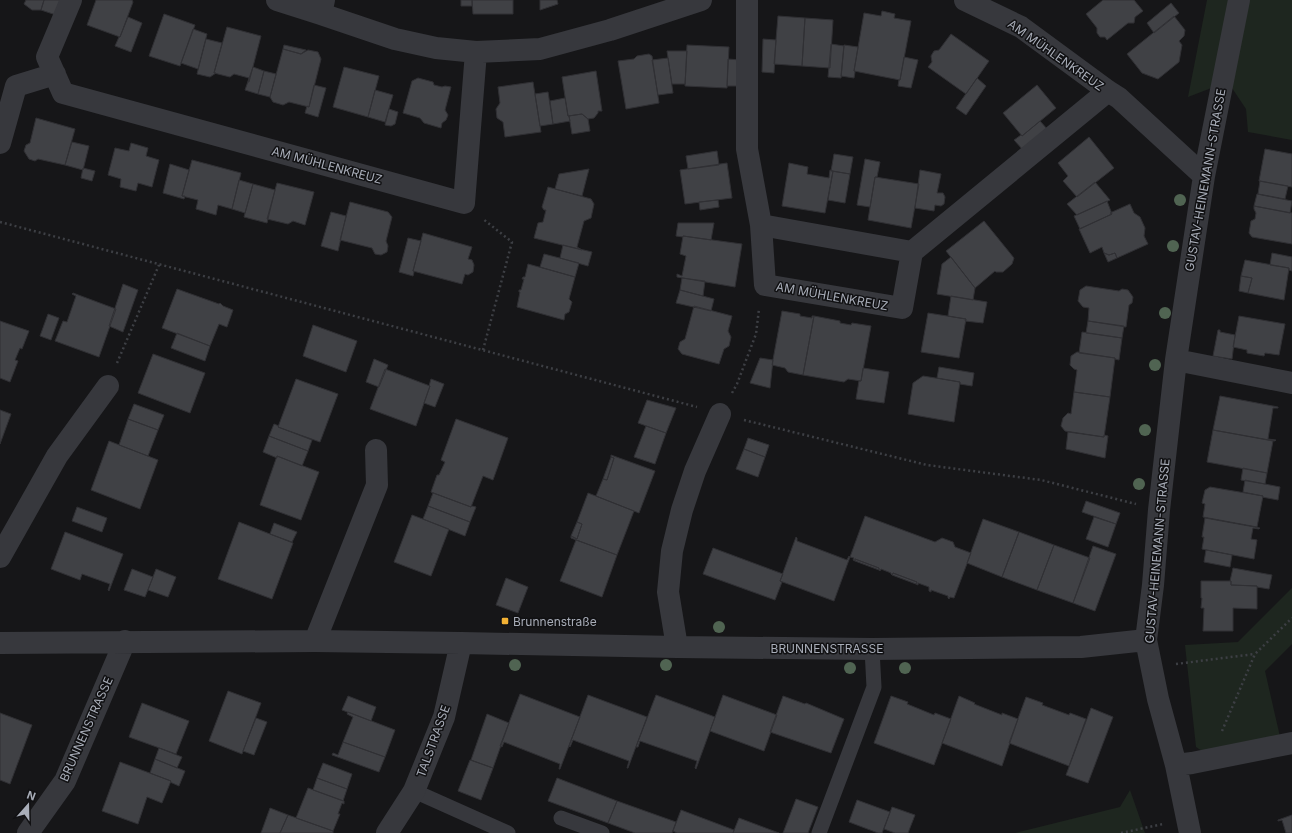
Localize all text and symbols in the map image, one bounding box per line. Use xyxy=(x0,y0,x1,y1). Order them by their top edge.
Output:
street label: AM MÜHLENKREUZ xyxy=(1005,16,1107,94)
street label: GUSTAV-HEINEMANN-STRASSE xyxy=(1182,87,1228,273)
street label: AM MÜHLENKREUZ xyxy=(270,143,384,187)
street label: AM MÜHLENKREUZ xyxy=(775,279,889,313)
street label: GUSTAV-HEINEMANN-STRASSE xyxy=(1141,458,1173,644)
place label: Brunnenstraße xyxy=(513,614,597,629)
marker: Brunnenstraße xyxy=(500,616,510,626)
street label: BRUNNENSTRASSE xyxy=(771,641,883,656)
street label: BRUNNENSTRASSE xyxy=(56,674,116,784)
street label: TALSTRASSE xyxy=(413,703,453,779)
north arrow xyxy=(8,785,48,825)
text: N xyxy=(25,788,38,804)

